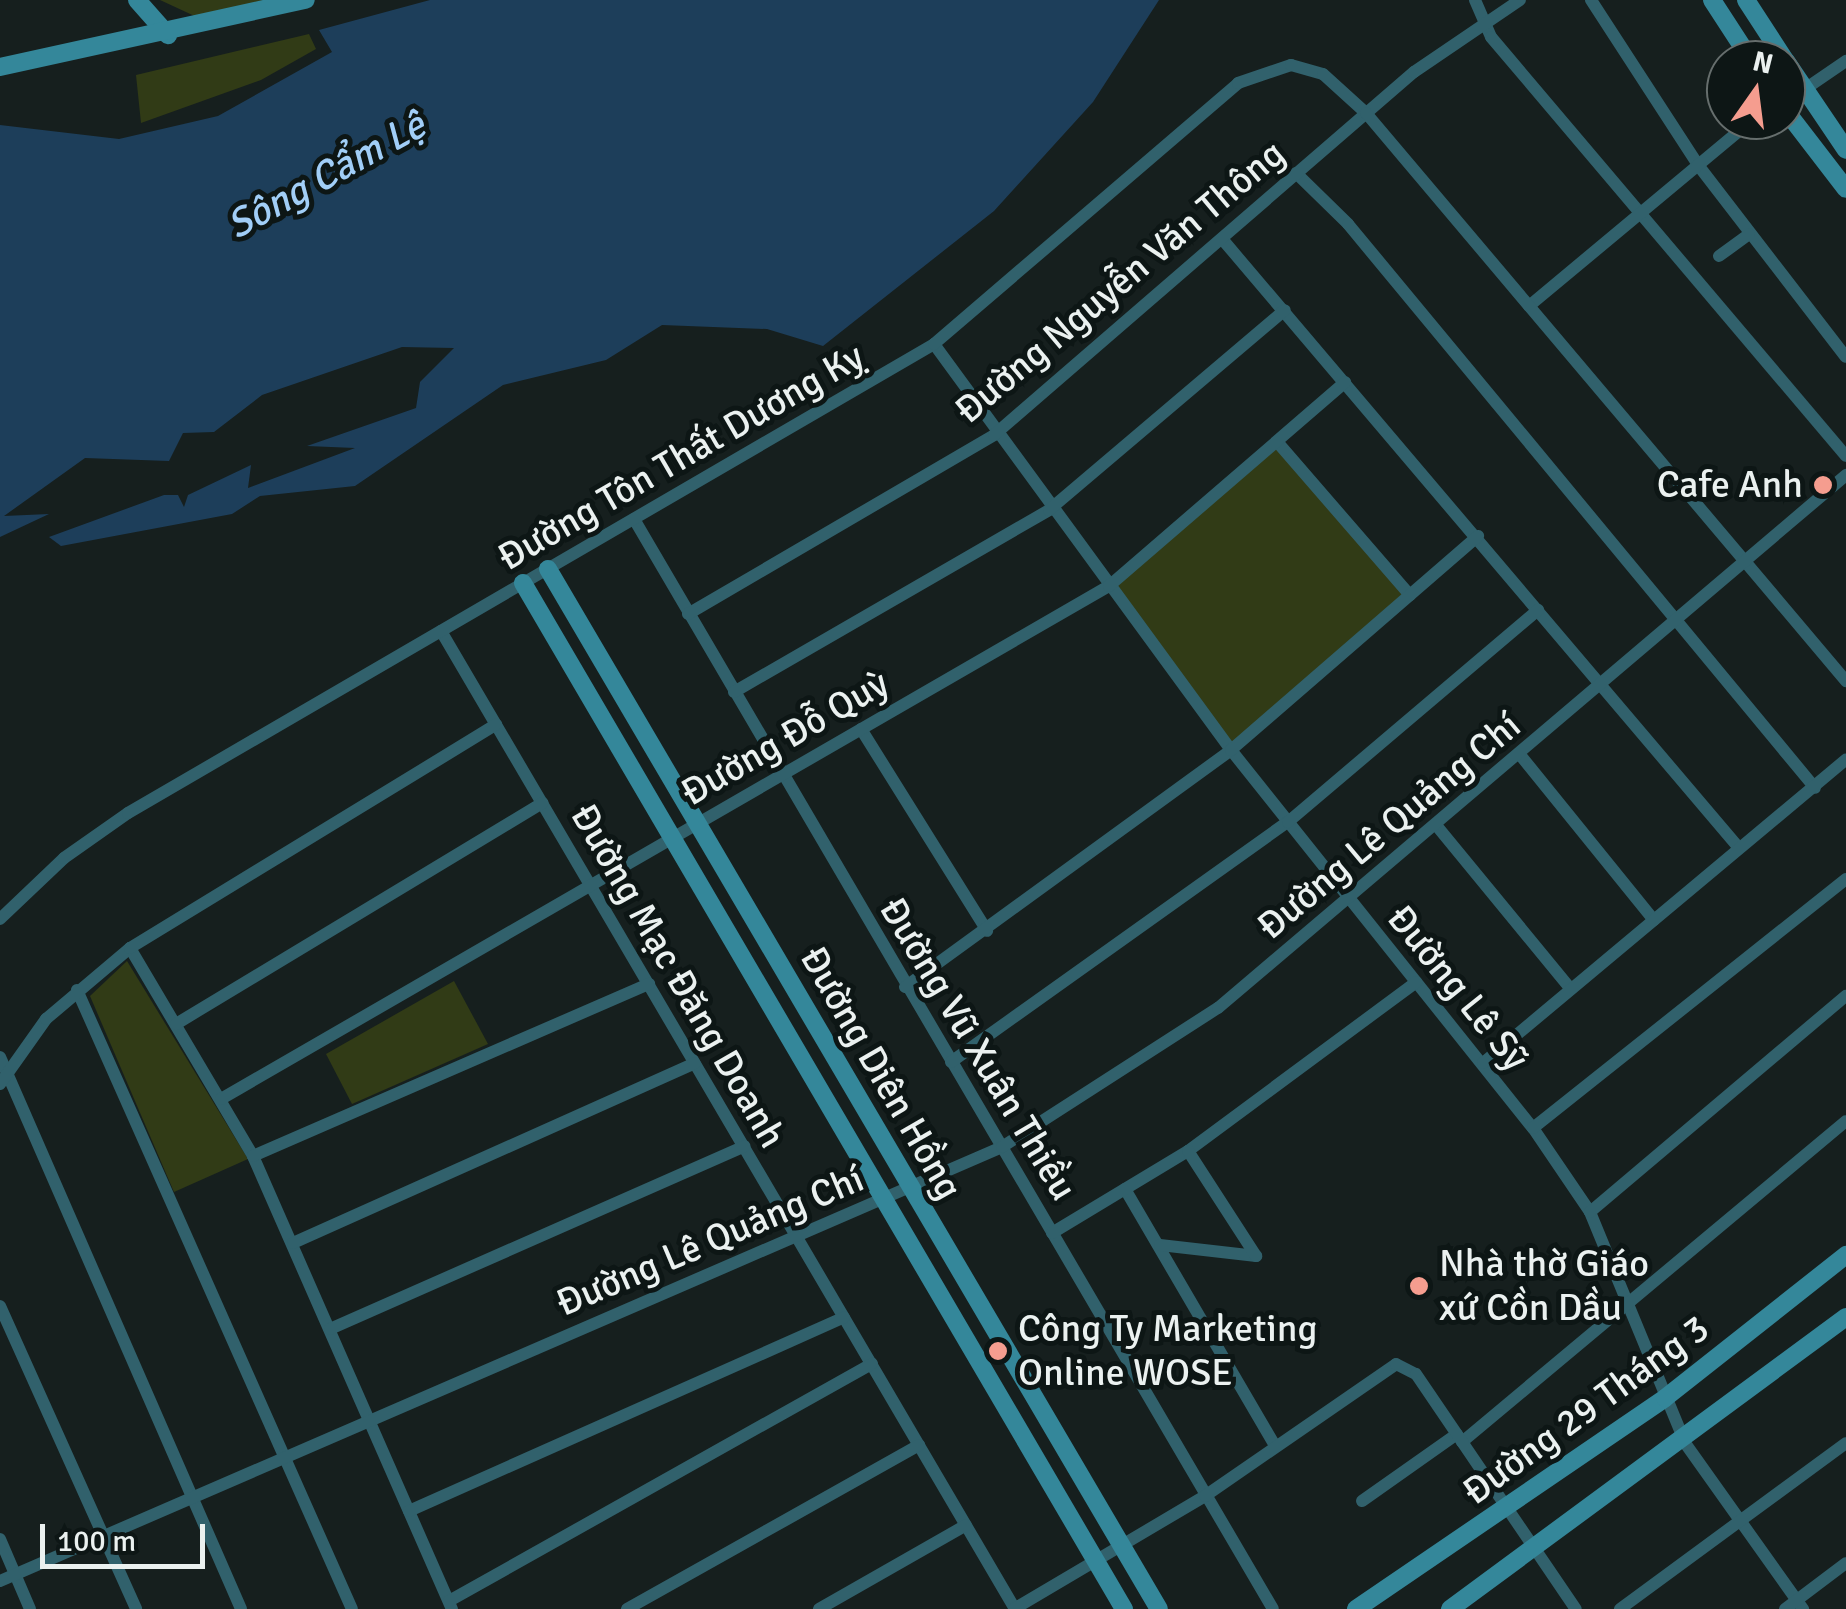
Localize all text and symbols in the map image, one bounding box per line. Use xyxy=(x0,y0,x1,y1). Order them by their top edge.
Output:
north arrow xyxy=(1706,40,1806,140)
text: N xyxy=(1749,44,1776,82)
water label: Sông Cẩm Lệ xyxy=(218,101,434,249)
street label: Đường Nguyễn Văn Thông xyxy=(946,131,1294,433)
street label: Đường Tôn Thất Dương Kỵ xyxy=(490,334,872,580)
place label: Cafe Anh xyxy=(1657,462,1803,508)
marker: Cafe Anh xyxy=(1812,474,1834,496)
street label: Đường Đỗ Quỳ xyxy=(673,660,897,816)
street label: Đường Lê Quảng Chí xyxy=(1248,703,1530,949)
street label: Đường Mạc Đăng Doanh xyxy=(561,796,795,1156)
street label: Đường Vũ Xuân Thiều xyxy=(870,889,1086,1209)
street label: Đường Lê Sỹ xyxy=(1378,896,1538,1080)
street label: Đường Diên Hồng xyxy=(790,938,972,1208)
street label: Đường Lê Quảng Chí xyxy=(550,1156,870,1326)
place label: Nhà thờ Giáo xứ Cồn Dầu xyxy=(1439,1241,1649,1330)
marker: Nhà thờ Giáo xứ Cồn Dầu xyxy=(1408,1275,1430,1297)
street label: Đường 29 Tháng 3 xyxy=(1454,1305,1718,1515)
place label: Công Ty Marketing Online WOSE xyxy=(1018,1306,1318,1396)
marker: Công Ty Marketing Online WOSE xyxy=(987,1340,1009,1362)
scale bar xyxy=(45,1504,210,1566)
text: 100 m xyxy=(57,1523,136,1560)

